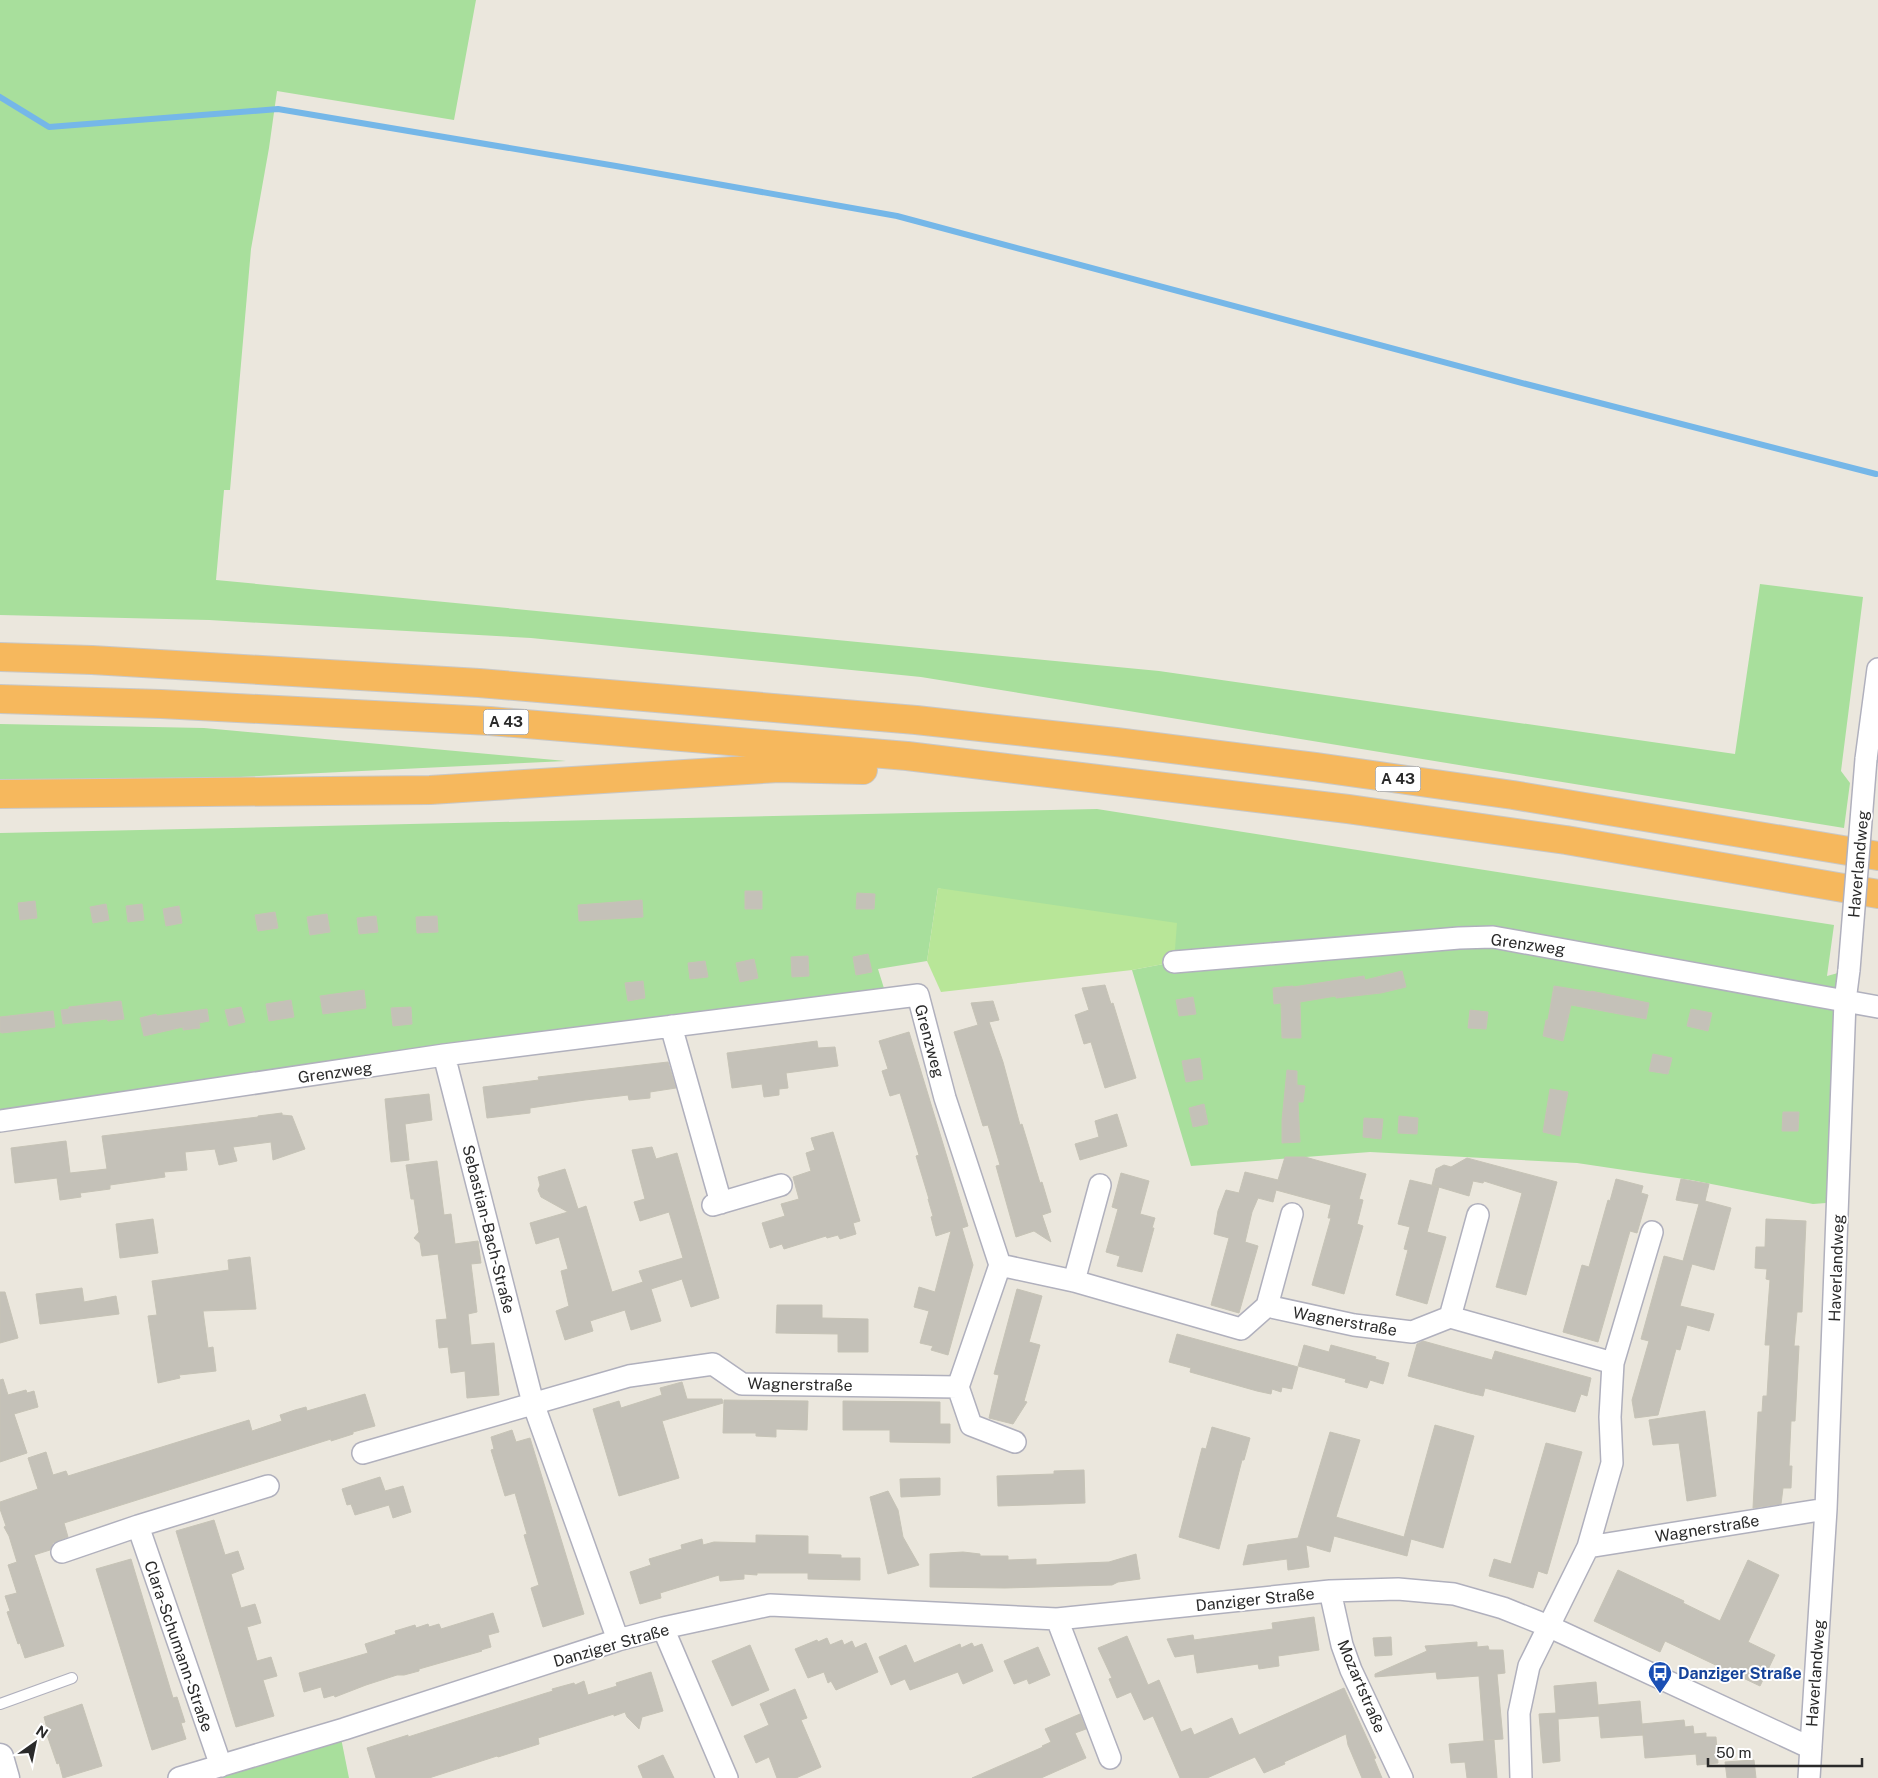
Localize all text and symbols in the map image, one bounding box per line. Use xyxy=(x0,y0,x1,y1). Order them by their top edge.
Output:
road number: A 43 xyxy=(484,710,528,734)
road number: A 43 xyxy=(1376,766,1420,792)
street label: Haverlandweg xyxy=(1844,810,1873,919)
street label: Grenzweg xyxy=(1489,930,1566,959)
street label: Grenzweg xyxy=(911,1002,948,1080)
street label: Grenzweg xyxy=(297,1058,374,1087)
street label: Sebastian-Bach-Straße xyxy=(458,1143,519,1315)
street label: Haverlandweg xyxy=(1825,1214,1848,1322)
street label: Wagnerstraße xyxy=(1291,1303,1398,1340)
street label: Wagnerstraße xyxy=(747,1374,853,1395)
street label: Wagnerstraße xyxy=(1654,1511,1761,1546)
street label: Clara-Schumann-Straße xyxy=(140,1558,217,1734)
street label: Danziger Straße xyxy=(1195,1584,1316,1615)
street label: Haverlandweg xyxy=(1802,1619,1829,1727)
street label: Danziger Straße xyxy=(551,1620,671,1671)
street label: Mozartstraße xyxy=(1333,1637,1390,1736)
bus stop icon: Danziger Straße xyxy=(1647,1660,1673,1694)
place label: Danziger Straße xyxy=(1678,1664,1802,1683)
north arrow xyxy=(10,1718,60,1768)
text: N xyxy=(33,1722,51,1742)
scale bar xyxy=(1708,1736,1862,1768)
text: 50 m xyxy=(1716,1744,1751,1761)

